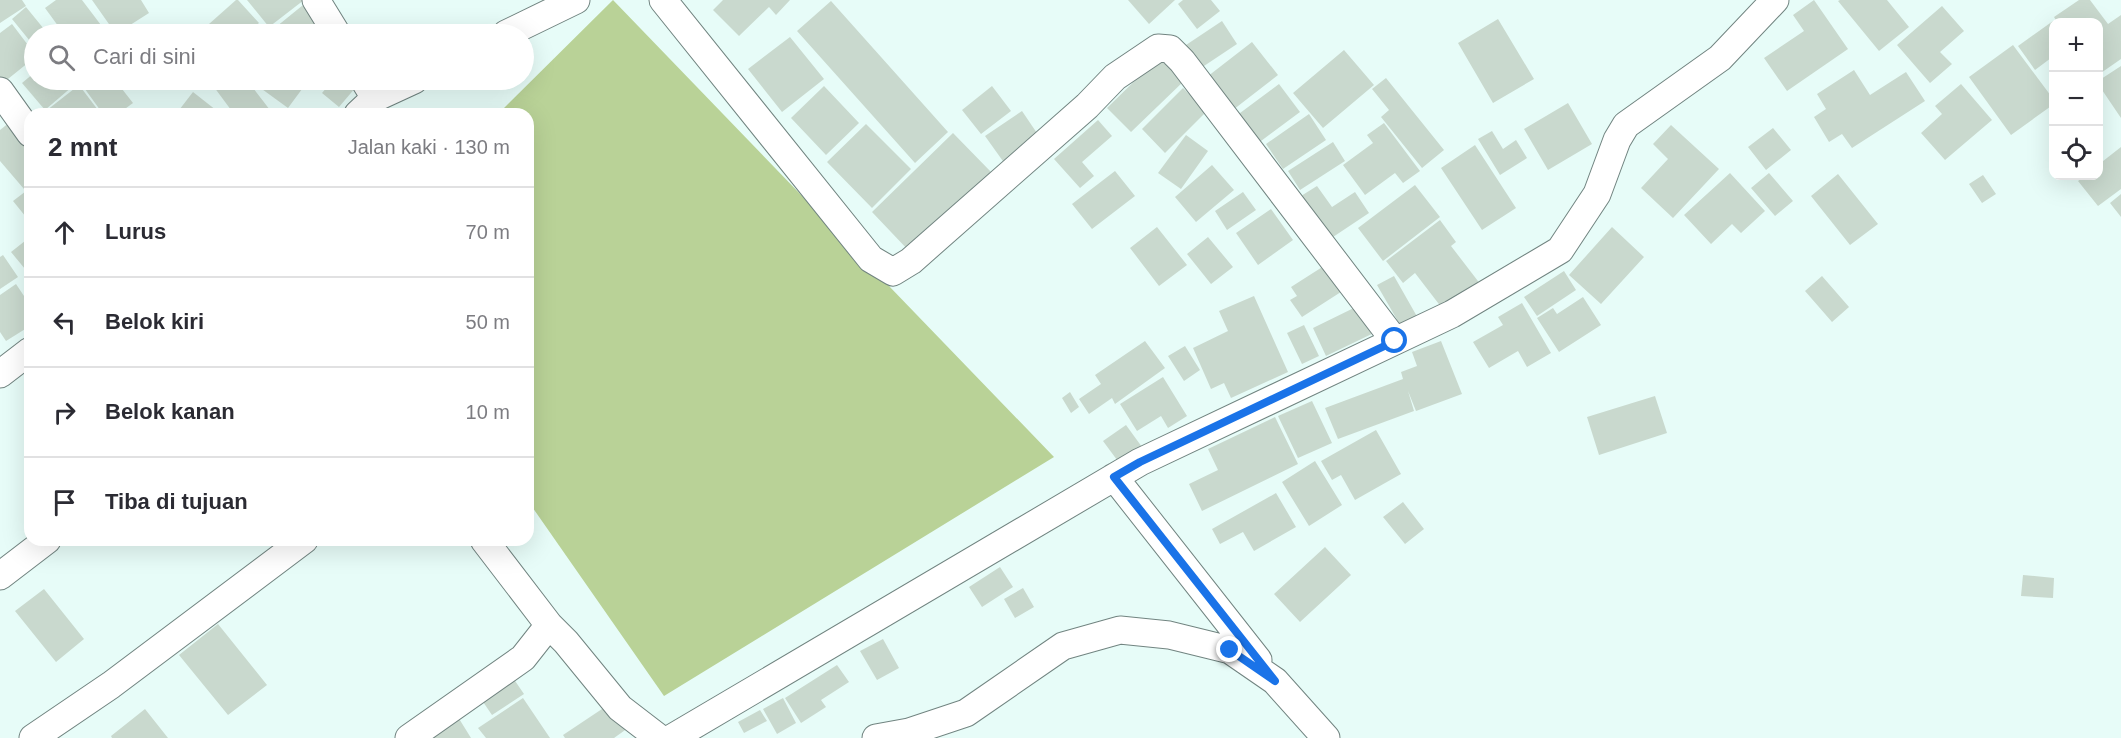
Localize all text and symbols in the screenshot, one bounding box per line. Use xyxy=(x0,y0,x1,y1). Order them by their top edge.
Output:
map controls xyxy=(2049,18,2103,180)
button: + xyxy=(2049,18,2103,72)
search box xyxy=(24,24,534,90)
icon: search xyxy=(45,41,78,74)
text: Cari di sini xyxy=(93,44,196,69)
button: − xyxy=(2049,72,2103,126)
button: locate xyxy=(2049,126,2103,180)
text: 2 mnt xyxy=(48,132,117,162)
text: Jalan kaki · 130 m xyxy=(348,136,510,158)
icon: ahead xyxy=(48,216,81,249)
text: Lurus xyxy=(105,219,166,244)
text: 70 m xyxy=(466,221,510,243)
icon: left xyxy=(48,306,81,339)
text: Belok kiri xyxy=(105,309,204,334)
text: 50 m xyxy=(466,311,510,333)
route start xyxy=(1381,327,1407,353)
icon: right xyxy=(48,396,81,429)
text: Belok kanan xyxy=(105,399,235,424)
text: 10 m xyxy=(466,401,510,423)
icon: arrive xyxy=(48,486,81,519)
text: Tiba di tujuan xyxy=(105,489,248,514)
route end xyxy=(1216,636,1242,662)

